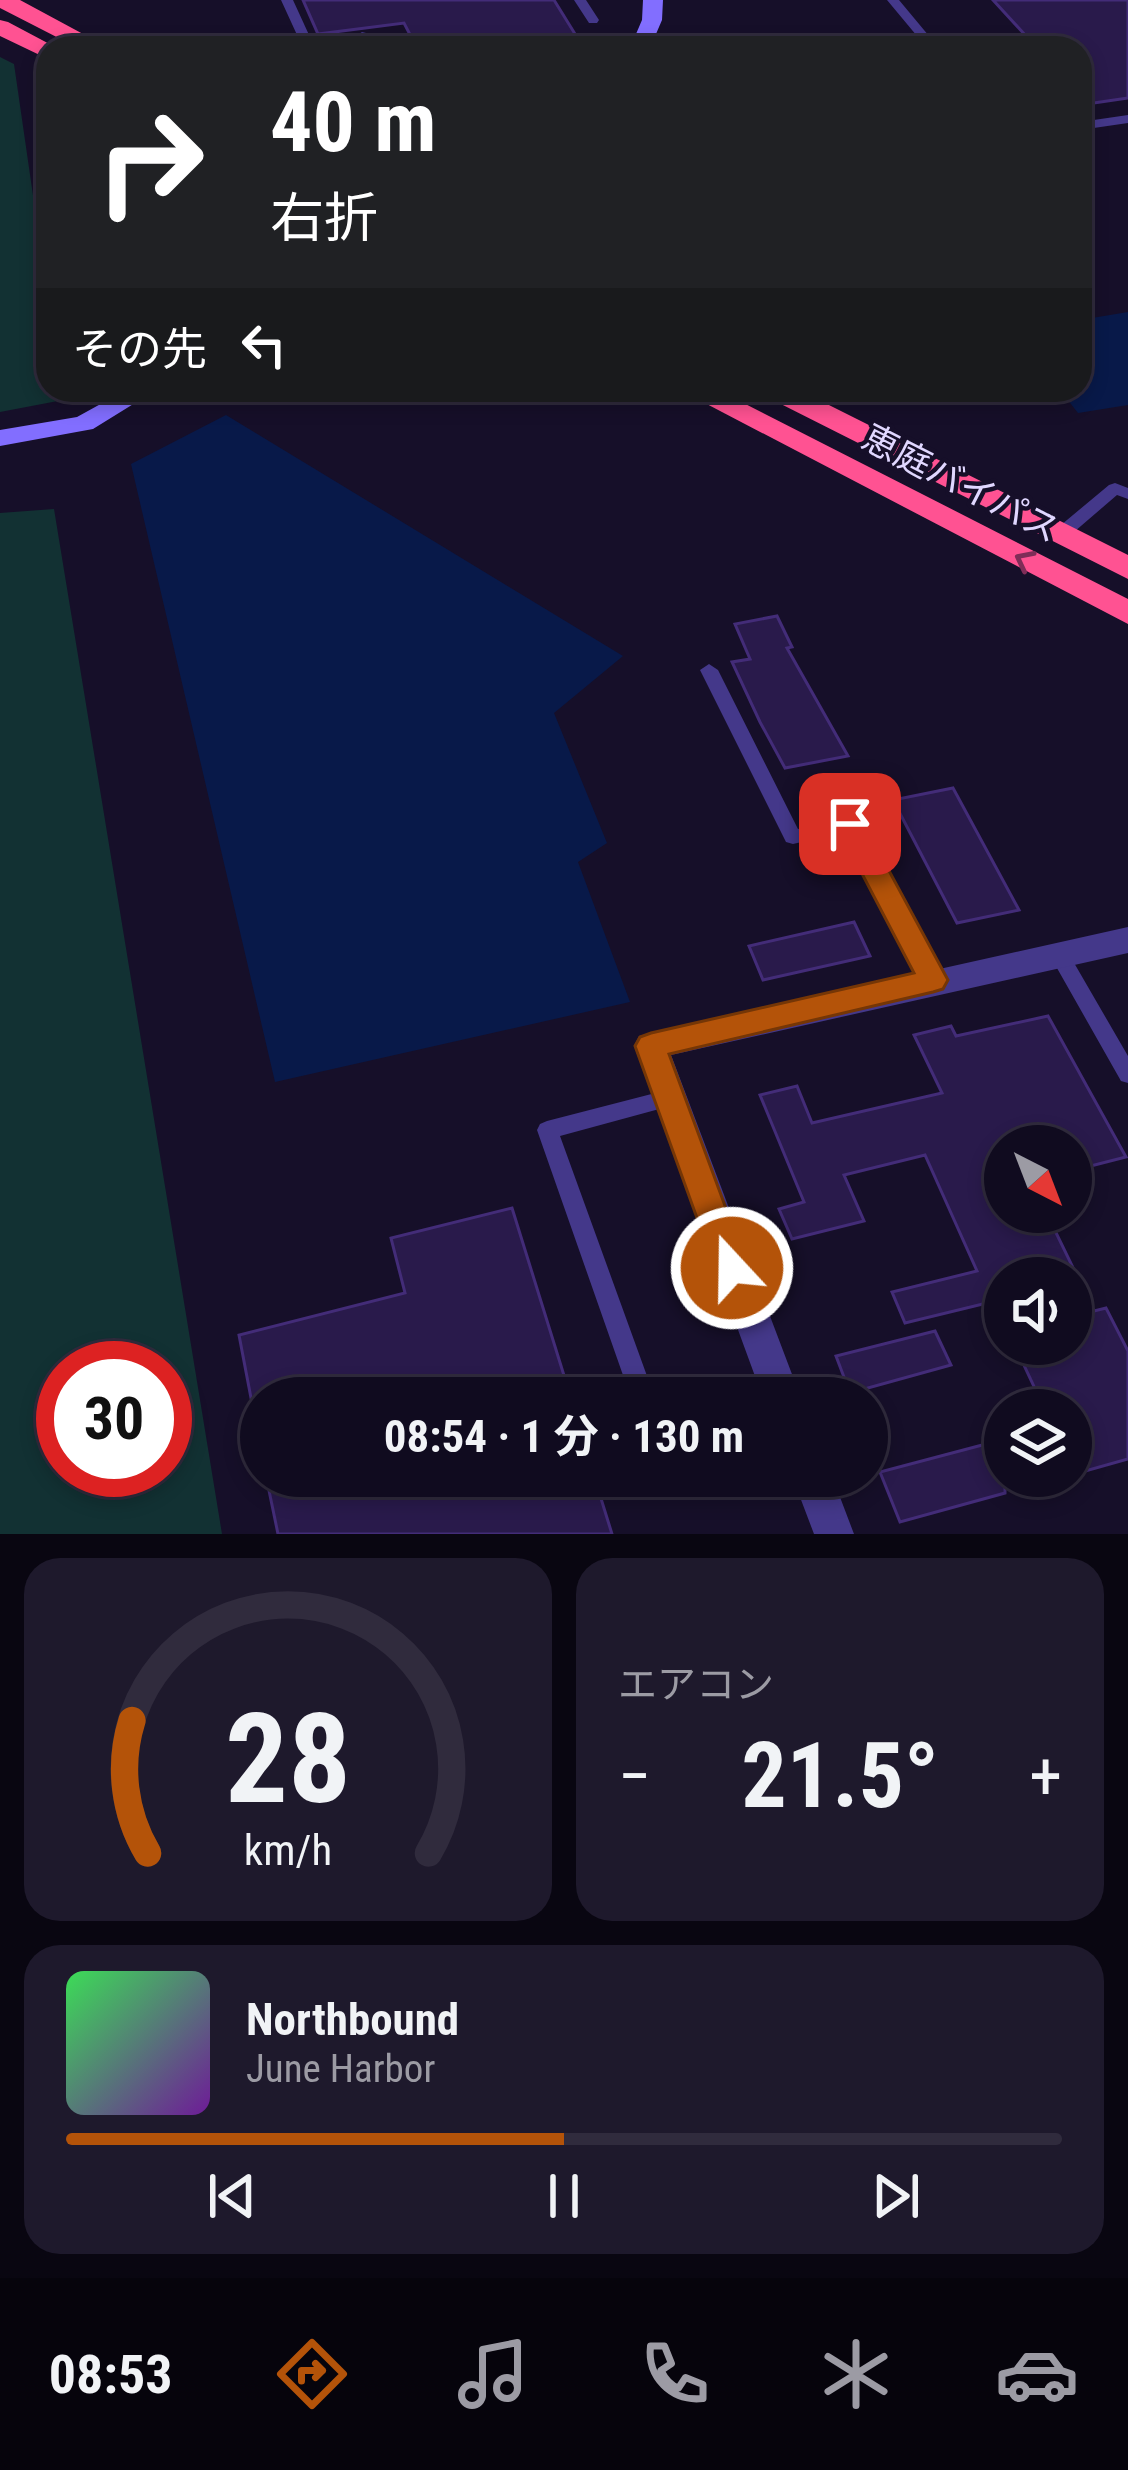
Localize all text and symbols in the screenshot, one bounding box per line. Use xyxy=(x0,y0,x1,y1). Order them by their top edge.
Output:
text: 40 m xyxy=(270,73,437,172)
icon: right xyxy=(72,84,228,240)
text: 右折 xyxy=(270,187,378,250)
icon: left xyxy=(231,312,297,378)
text: その先 xyxy=(72,323,207,376)
street label: 恵庭バイパス xyxy=(855,416,1066,551)
one-way arrow xyxy=(1015,550,1036,574)
pin xyxy=(799,773,901,875)
icon: arrive xyxy=(817,791,883,857)
north arrow xyxy=(984,1125,1092,1233)
map controls xyxy=(984,1125,1092,1497)
position arrow xyxy=(669,1205,795,1331)
button: sound xyxy=(984,1257,1092,1365)
speed limit sign: 30 xyxy=(36,1341,192,1497)
button: layers xyxy=(984,1389,1092,1497)
text: 08:54 · 1 分 · 130 m xyxy=(384,1410,744,1463)
text: エアコン xyxy=(618,1662,774,1708)
text: 28 xyxy=(225,1686,351,1832)
text: 21.5° xyxy=(741,1724,939,1829)
text: − xyxy=(618,1738,651,1815)
text: + xyxy=(1029,1738,1062,1815)
text: km/h xyxy=(244,1824,332,1874)
text: Northbound xyxy=(246,1993,459,2046)
text: June Harbor xyxy=(246,2046,435,2092)
icon: previous xyxy=(199,2163,265,2229)
icon: pause xyxy=(531,2163,597,2229)
icon: next xyxy=(863,2163,929,2229)
icon: directions xyxy=(270,2332,354,2416)
icon: music xyxy=(451,2332,535,2416)
icon: phone xyxy=(633,2332,717,2416)
icon: climate xyxy=(814,2332,898,2416)
icon: car xyxy=(995,2332,1079,2416)
text: 08:53 xyxy=(49,2343,173,2406)

